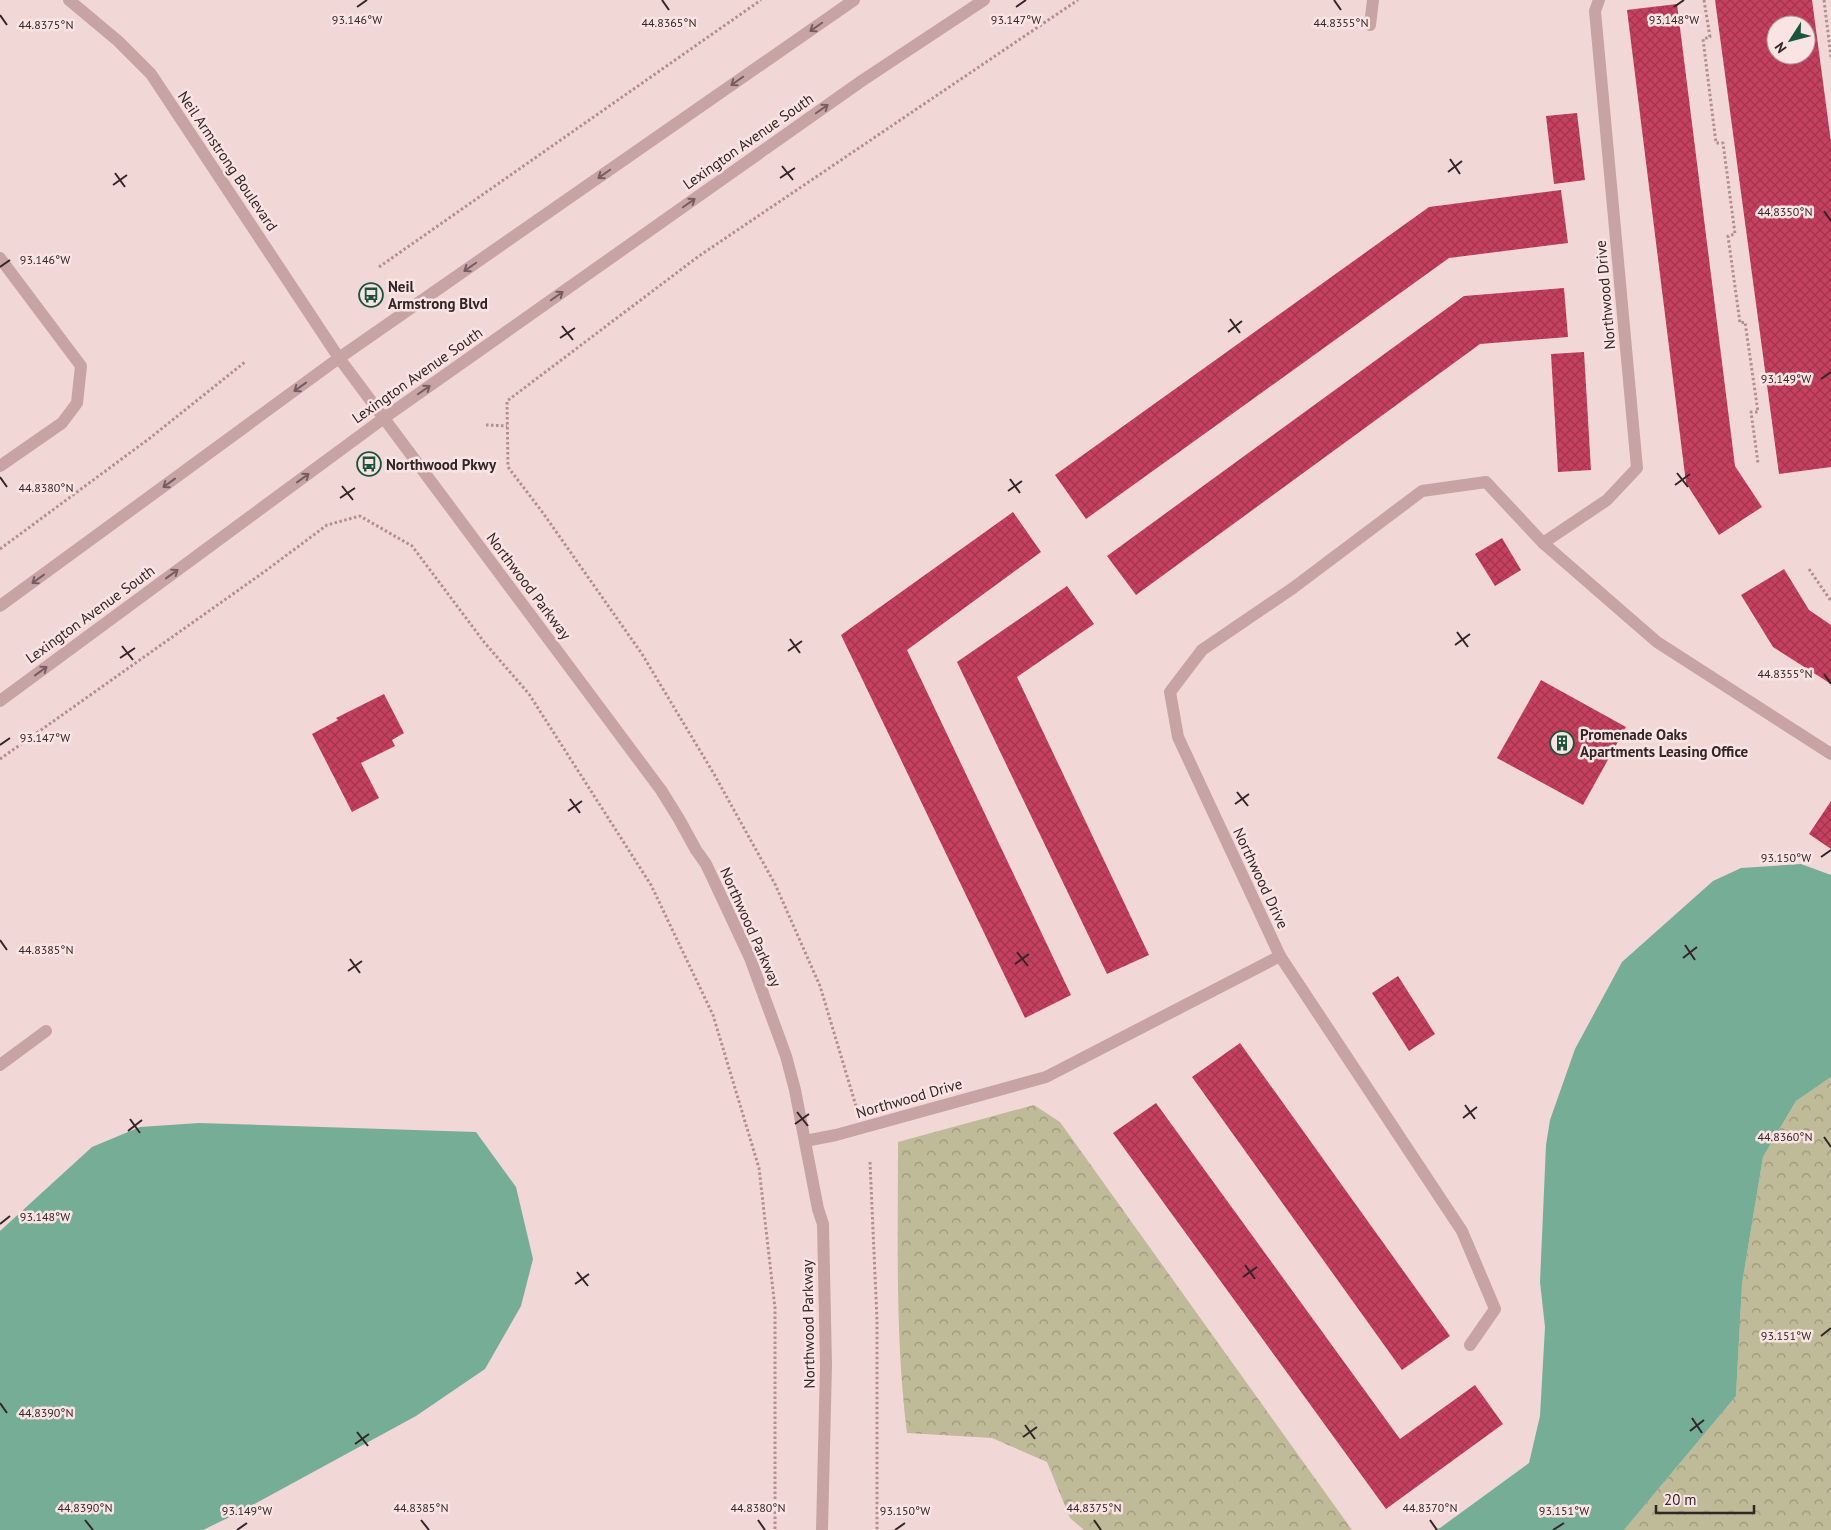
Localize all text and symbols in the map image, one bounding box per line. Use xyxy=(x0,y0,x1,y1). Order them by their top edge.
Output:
text: 93.146°W xyxy=(332,12,382,27)
text: 93.147°W xyxy=(991,12,1041,27)
text: 93.148°W xyxy=(1649,12,1699,27)
text: 44.8365°N xyxy=(642,15,696,30)
text: 44.8355°N xyxy=(1314,15,1368,30)
north arrow xyxy=(1766,15,1816,65)
text: 44.8375°N xyxy=(19,17,73,32)
one-way arrow xyxy=(809,22,823,32)
text: N xyxy=(1770,39,1790,57)
one-way arrow xyxy=(730,76,744,86)
street label: Neil Armstrong Boulevard xyxy=(174,87,282,235)
street label: Lexington Avenue South xyxy=(679,89,817,193)
one-way arrow xyxy=(815,104,829,114)
one-way arrow xyxy=(597,169,611,179)
one-way arrow xyxy=(682,198,696,208)
text: 44.8350°N xyxy=(1758,204,1812,219)
street label: Northwood Drive xyxy=(1591,240,1619,350)
text: 93.146°W xyxy=(20,252,70,267)
one-way arrow xyxy=(464,262,478,272)
place label: Neil Armstrong Blvd xyxy=(388,277,488,313)
bus stop icon: Neil Armstrong Blvd xyxy=(358,282,384,308)
one-way arrow xyxy=(549,291,563,301)
street label: Lexington Avenue South xyxy=(348,323,486,427)
text: 93.149°W xyxy=(1761,371,1811,386)
one-way arrow xyxy=(293,382,307,392)
one-way arrow xyxy=(417,385,431,395)
bus stop icon: Northwood Pkwy xyxy=(356,451,382,477)
place label: Northwood Pkwy xyxy=(386,455,497,474)
one-way arrow xyxy=(296,473,310,483)
one-way arrow xyxy=(162,478,176,488)
text: 44.8380°N xyxy=(19,480,73,495)
street label: Northwood Parkway xyxy=(483,529,575,643)
street label: Lexington Avenue South xyxy=(22,561,158,667)
one-way arrow xyxy=(165,569,178,580)
one-way arrow xyxy=(31,574,45,584)
one-way arrow xyxy=(34,666,48,676)
text: 44.8355°N xyxy=(1758,666,1812,681)
place label: Promenade Oaks Apartments Leasing Office xyxy=(1580,725,1749,761)
text: 93.147°W xyxy=(20,730,70,745)
building icon: Promenade Oaks Apartments Leasing Office xyxy=(1549,730,1575,756)
street label: Northwood Drive xyxy=(1229,824,1293,932)
text: 93.150°W xyxy=(1761,850,1811,865)
street label: Northwood Parkway xyxy=(716,864,786,990)
text: 44.8385°N xyxy=(19,942,73,957)
street label: Northwood Drive xyxy=(854,1074,964,1122)
text: 44.8360°N xyxy=(1758,1129,1812,1144)
text: 93.148°W xyxy=(20,1209,70,1224)
street label: Northwood Parkway xyxy=(797,1259,819,1389)
text: 93.151°W xyxy=(1761,1328,1811,1343)
text: 44.8390°N xyxy=(19,1405,73,1420)
scale bar xyxy=(1656,1482,1754,1514)
text: 20 m xyxy=(1664,1490,1697,1509)
text: 44.8390°N xyxy=(58,1500,112,1515)
text: 44.8385°N xyxy=(394,1500,448,1515)
text: 44.8380°N xyxy=(731,1500,785,1515)
text: 44.8375°N xyxy=(1067,1500,1121,1515)
text: 44.8370°N xyxy=(1403,1500,1457,1515)
text: 93.149°W xyxy=(222,1503,272,1518)
text: 93.150°W xyxy=(880,1503,930,1518)
text: 93.151°W xyxy=(1539,1503,1589,1518)

